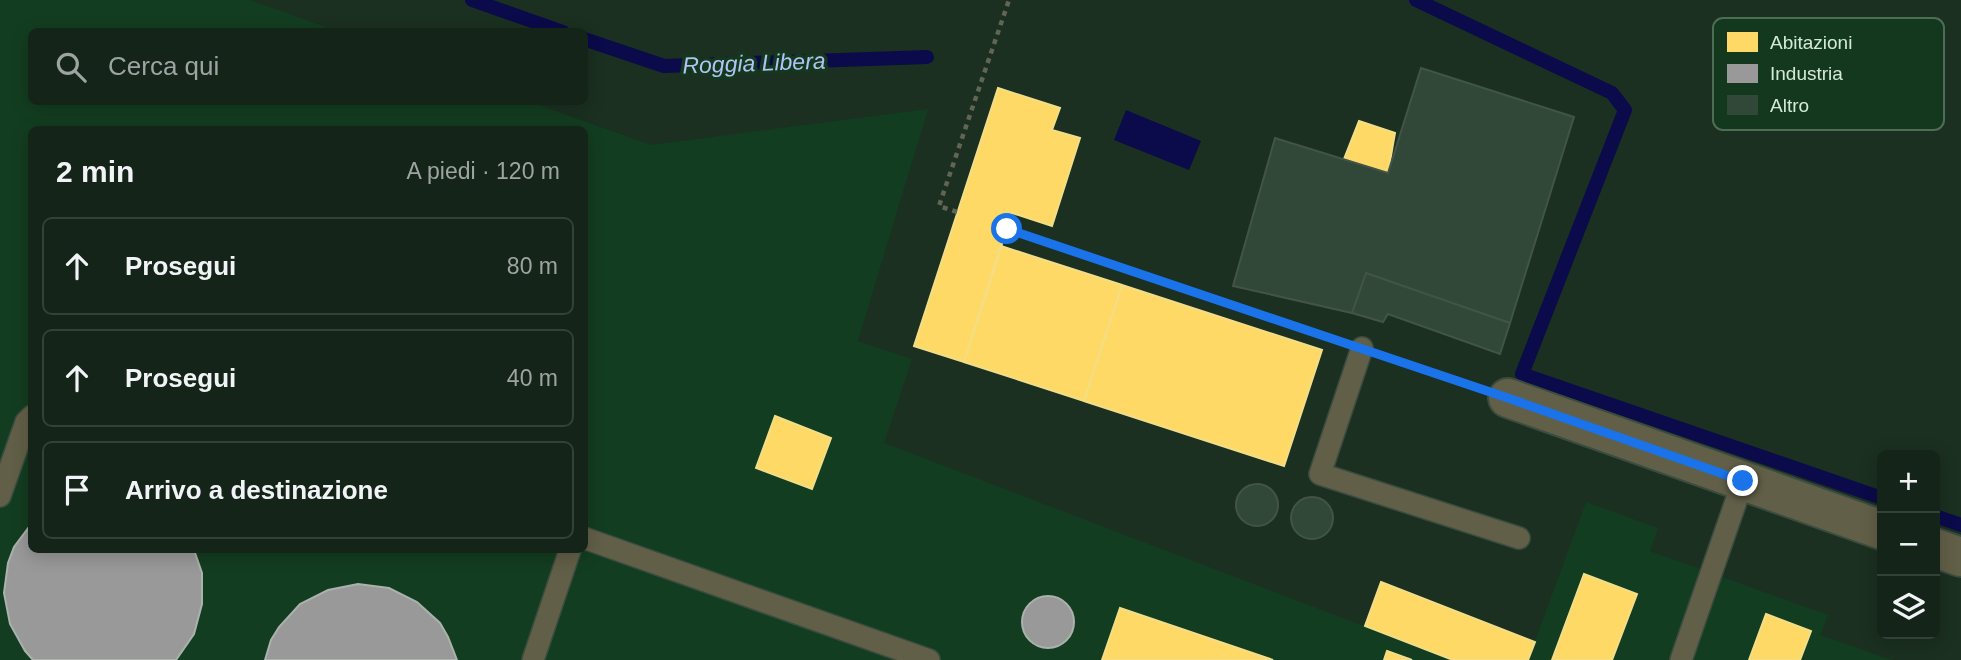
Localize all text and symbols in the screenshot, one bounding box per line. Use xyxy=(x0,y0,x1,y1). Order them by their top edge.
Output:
legend xyxy=(1713,18,1944,130)
search box xyxy=(28,28,588,105)
text: Abitazioni xyxy=(1770,32,1852,53)
icon: search xyxy=(52,48,90,86)
water label: Roggia Libera xyxy=(682,48,826,78)
text: Cerca qui xyxy=(108,51,219,81)
text: Industria xyxy=(1770,63,1843,84)
text: Altro xyxy=(1770,95,1809,116)
text: 2 min xyxy=(56,155,134,188)
text: A piedi · 120 m xyxy=(407,158,560,184)
route start xyxy=(991,213,1022,244)
icon: ahead xyxy=(58,247,96,285)
text: Prosegui xyxy=(125,251,236,281)
text: 80 m xyxy=(507,253,558,279)
icon: ahead xyxy=(58,359,96,397)
text: Prosegui xyxy=(125,363,236,393)
text: 40 m xyxy=(507,365,558,391)
map controls xyxy=(1877,450,1940,639)
button: + xyxy=(1877,450,1940,513)
route end xyxy=(1727,465,1758,496)
icon: arrive xyxy=(58,471,96,509)
text: Arrivo a destinazione xyxy=(125,475,388,505)
button: − xyxy=(1877,513,1940,576)
button: layers xyxy=(1877,576,1940,639)

